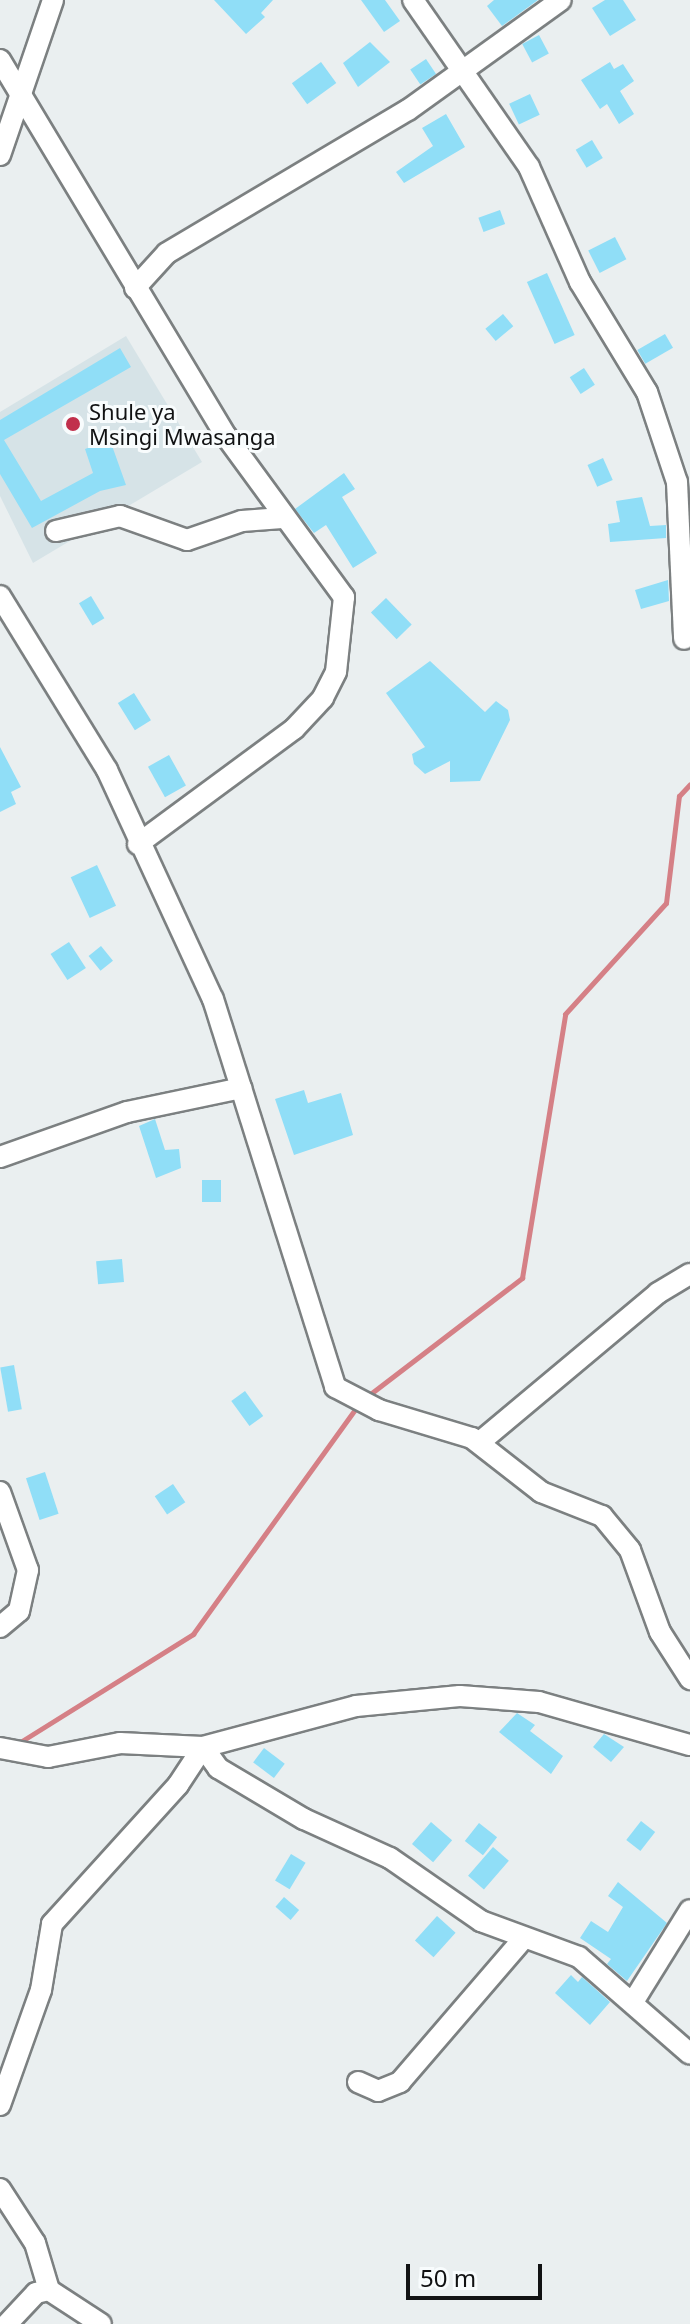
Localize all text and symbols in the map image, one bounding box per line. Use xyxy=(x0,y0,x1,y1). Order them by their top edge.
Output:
place label: Shule ya Msingi Mwasanga xyxy=(89,398,276,450)
marker: Shule ya Msingi Mwasanga xyxy=(64,415,82,433)
scale bar xyxy=(410,2248,546,2298)
text: 50 m xyxy=(420,2261,476,2294)

